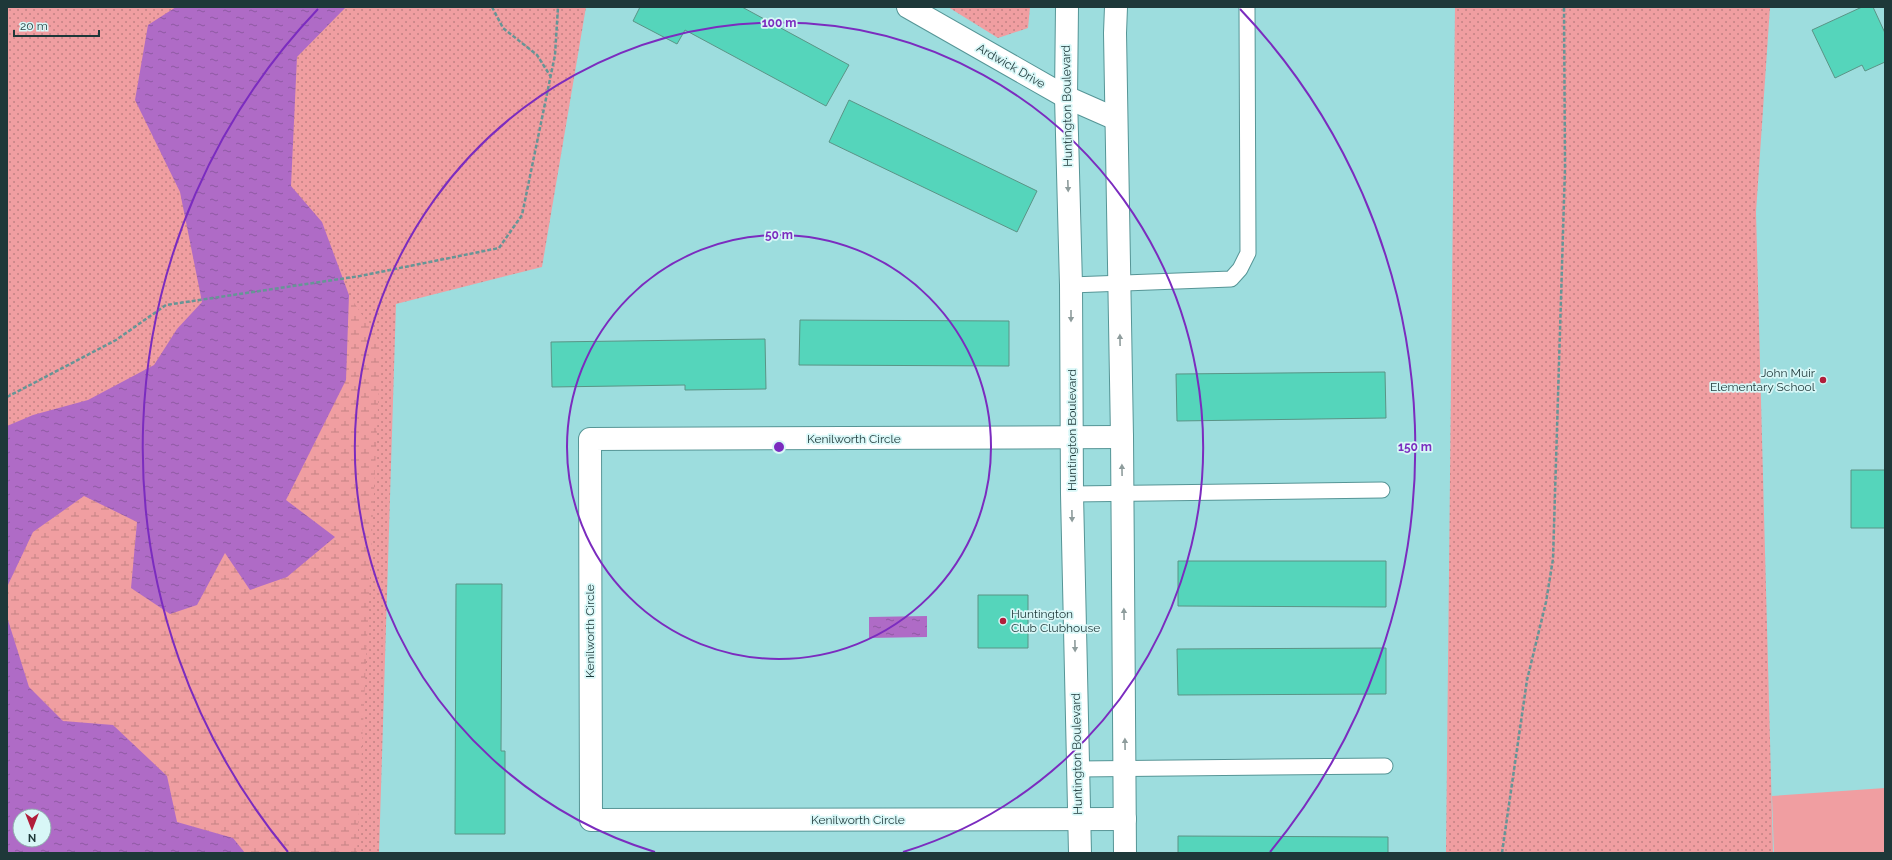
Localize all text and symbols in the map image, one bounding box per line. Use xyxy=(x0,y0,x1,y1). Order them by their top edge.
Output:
scale bar xyxy=(14,12,99,38)
text: 100 m xyxy=(762,16,796,30)
text: 20 m xyxy=(20,19,48,33)
street label: Ardwick Drive xyxy=(974,41,1048,91)
street label: Huntington Boulevard xyxy=(1059,45,1075,167)
one-way arrow xyxy=(1065,180,1071,193)
text: 50 m xyxy=(765,228,793,242)
one-way arrow xyxy=(1068,310,1074,323)
one-way arrow xyxy=(1117,333,1123,346)
place label: John Muir Elementary School xyxy=(1710,366,1816,394)
street label: Huntington Boulevard xyxy=(1065,369,1079,491)
marker: John Muir Elementary School xyxy=(1818,375,1828,385)
street label: Kenilworth Circle xyxy=(807,432,901,446)
centre of rings xyxy=(772,440,786,454)
text: 150 m xyxy=(1398,440,1432,454)
one-way arrow xyxy=(1119,463,1125,476)
one-way arrow xyxy=(1069,510,1075,523)
street label: Kenilworth Circle xyxy=(583,584,597,678)
place label: Huntington Club Clubhouse xyxy=(1011,607,1100,635)
one-way arrow xyxy=(1121,607,1127,620)
marker: Huntington Club Clubhouse xyxy=(998,616,1008,626)
one-way arrow xyxy=(1072,640,1079,652)
street label: Huntington Boulevard xyxy=(1069,693,1085,815)
one-way arrow xyxy=(1122,737,1128,750)
north arrow xyxy=(12,808,52,848)
street label: Kenilworth Circle xyxy=(811,813,905,827)
text: N xyxy=(28,831,36,844)

